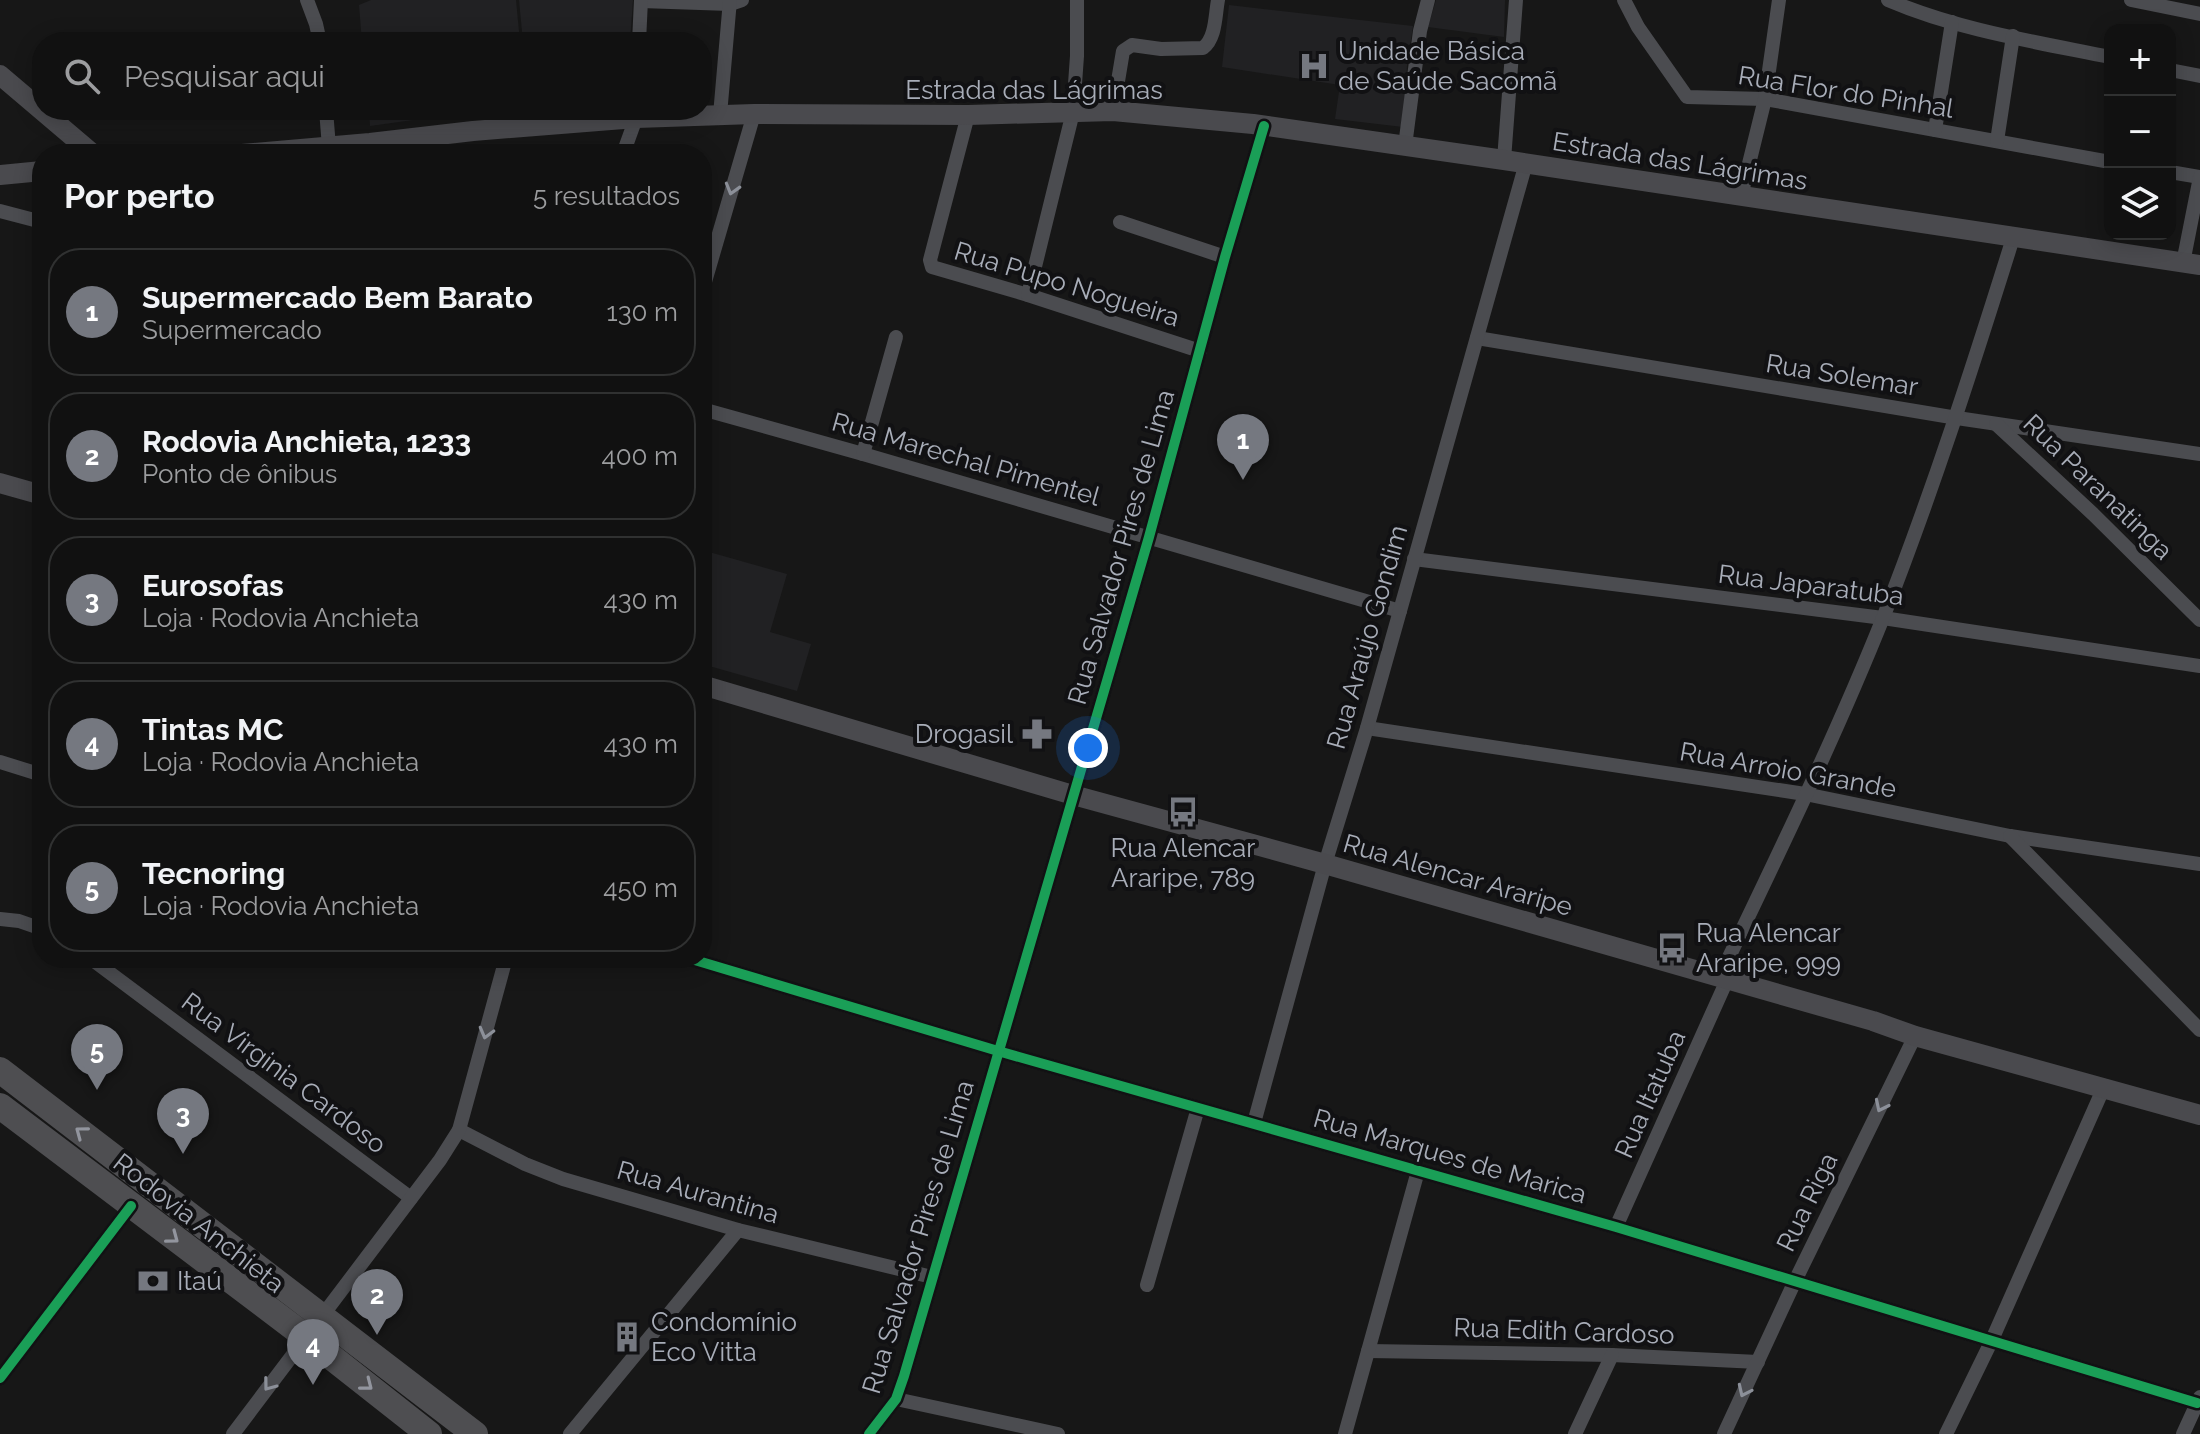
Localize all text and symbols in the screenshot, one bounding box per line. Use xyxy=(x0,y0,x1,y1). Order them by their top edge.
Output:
map controls xyxy=(2104,24,2176,240)
button: + xyxy=(2104,24,2176,96)
search box xyxy=(32,32,712,120)
place label: Unidade Básica de Saúde Sacomã xyxy=(1338,36,1557,96)
hospital icon: Unidade Básica de Saúde Sacomã xyxy=(1297,49,1331,83)
icon: search xyxy=(60,54,104,98)
text: Pesquisar aqui xyxy=(124,59,325,94)
street label: Rua Flor do Pinhal xyxy=(1736,60,1957,124)
street label: Estrada das Lágrimas xyxy=(905,75,1163,105)
button: − xyxy=(2104,96,2176,168)
street label: Estrada das Lágrimas xyxy=(1550,126,1810,196)
button: layers xyxy=(2104,168,2176,240)
text: Por perto xyxy=(64,176,215,216)
text: 5 resultados xyxy=(533,181,680,211)
one-way arrow xyxy=(725,182,741,196)
street label: Rua Pupo Nogueira xyxy=(951,235,1183,333)
text: Supermercado Bem Barato xyxy=(142,280,533,315)
text: 1 xyxy=(86,297,98,327)
text: 130 m xyxy=(607,297,678,327)
text: Supermercado xyxy=(142,315,322,345)
street label: Rua Solemar xyxy=(1764,348,1920,402)
street label: Rua Salvador Pires de Lima xyxy=(1062,386,1180,708)
street label: Rua Marechal Pimentel xyxy=(829,406,1104,512)
street label: Rua Paranatinga xyxy=(2017,408,2179,566)
pin: 1 xyxy=(1217,414,1269,480)
text: Rodovia Anchieta, 1233 xyxy=(142,424,471,459)
text: 2 xyxy=(85,441,99,471)
text: 400 m xyxy=(601,441,678,471)
text: Ponto de ônibus xyxy=(142,459,337,489)
street label: Rua Araújo Gondim xyxy=(1321,522,1413,752)
street label: Rua Japaratuba xyxy=(1717,559,1905,611)
text: Eurosofas xyxy=(142,568,284,603)
text: 3 xyxy=(85,585,99,615)
text: 430 m xyxy=(603,585,678,615)
text: Loja · Rodovia Anchieta xyxy=(142,603,419,633)
text: Tintas MC xyxy=(142,712,284,747)
pharmacy icon: Drogasil xyxy=(1020,717,1054,751)
place label: Drogasil xyxy=(915,719,1014,749)
your location xyxy=(1068,728,1108,768)
text: 4 xyxy=(85,729,99,759)
text: 430 m xyxy=(603,729,678,759)
street label: Rua Arroio Grande xyxy=(1677,736,1899,804)
text: Loja · Rodovia Anchieta xyxy=(142,747,419,777)
bus stop icon: Rua Alencar Araripe, 789 xyxy=(1166,795,1200,829)
street label: Rua Alencar Araripe xyxy=(1340,828,1576,922)
place label: Rua Alencar Araripe, 789 xyxy=(1111,833,1255,893)
text: Tecnoring xyxy=(142,856,285,891)
text: 5 xyxy=(85,873,99,903)
text: 450 m xyxy=(603,873,678,903)
text: Loja · Rodovia Anchieta xyxy=(142,891,419,921)
place label: Rua Alencar Araripe, 999 xyxy=(1696,918,1841,978)
bus stop icon: Rua Alencar Araripe, 999 xyxy=(1655,931,1689,965)
street label: Rua Virginia Cardoso xyxy=(176,986,392,1160)
pin: 5 xyxy=(71,1024,123,1090)
one-way arrow xyxy=(479,1026,496,1040)
street label: Rua Itatuba xyxy=(1609,1026,1691,1162)
street label: Rua Salvador Pires de Lima xyxy=(856,1077,980,1397)
pin: 3 xyxy=(157,1088,209,1154)
one-way arrow xyxy=(1875,1097,1891,1112)
street label: Rua Marques de Marica xyxy=(1310,1103,1590,1209)
one-way arrow xyxy=(75,1127,90,1141)
street label: Rodovia Anchieta xyxy=(108,1147,290,1299)
street label: Rua Riga xyxy=(1770,1148,1844,1256)
street label: Rua Aurantina xyxy=(614,1155,782,1229)
one-way arrow xyxy=(164,1228,179,1243)
bank icon: Itaú xyxy=(136,1264,170,1298)
place label: Itaú xyxy=(177,1266,222,1296)
pin: 2 xyxy=(351,1269,403,1335)
place label: Condomínio Eco Vitta xyxy=(651,1307,797,1367)
street label: Rua Edith Cardoso xyxy=(1453,1312,1675,1350)
pin: 4 xyxy=(287,1319,339,1385)
building icon: Condomínio Eco Vitta xyxy=(610,1320,644,1354)
one-way arrow xyxy=(358,1375,372,1390)
one-way arrow xyxy=(265,1377,279,1391)
one-way arrow xyxy=(1738,1383,1754,1397)

